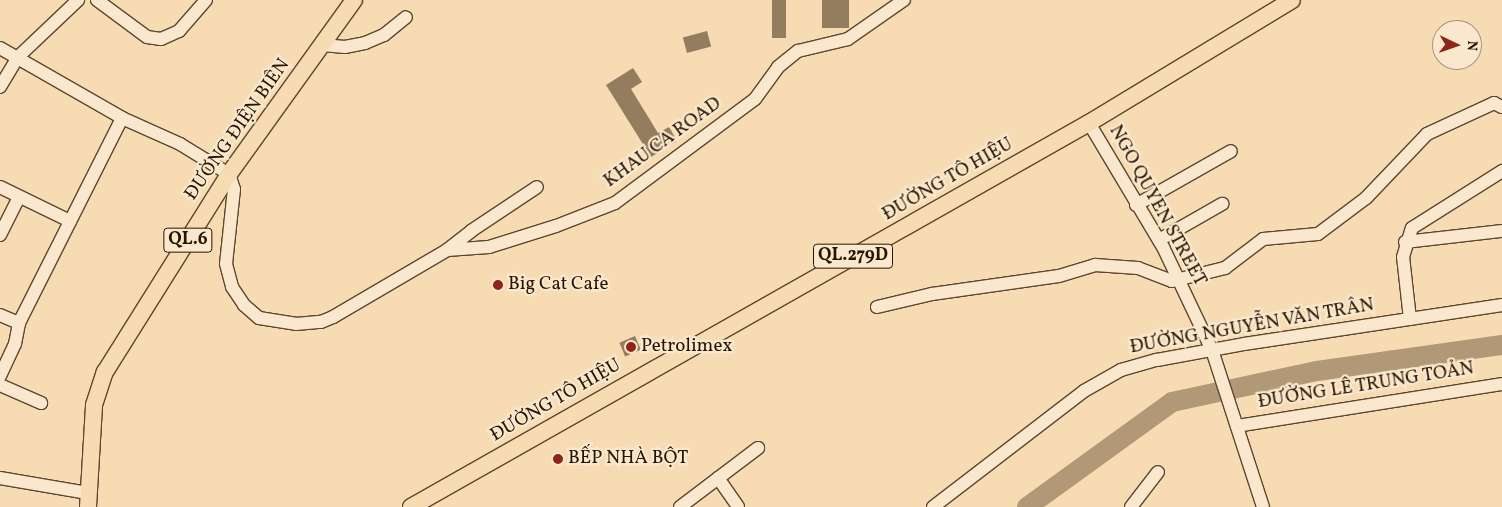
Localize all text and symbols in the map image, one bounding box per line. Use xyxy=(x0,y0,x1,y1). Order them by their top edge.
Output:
north arrow xyxy=(1432,20,1482,70)
text: N xyxy=(1462,40,1481,51)
street label: ĐƯỜNG ĐIỆN BIÊN xyxy=(181,55,295,205)
street label: KHAU CA ROAD xyxy=(600,93,726,193)
street label: NGO QUYEN STREET xyxy=(1103,121,1211,291)
street label: ĐƯỜNG TÔ HIỆU xyxy=(878,133,1018,227)
road number: QL.6 xyxy=(163,224,213,256)
road number: QL.279D xyxy=(813,240,893,272)
place label: Big Cat Cafe xyxy=(508,274,608,296)
marker: Big Cat Cafe xyxy=(492,279,504,291)
street label: ĐƯỜNG NGUYỄN VĂN TRÂN xyxy=(1128,294,1376,360)
place label: Petrolimex xyxy=(641,336,732,358)
marker: Petrolimex xyxy=(625,341,637,353)
street label: ĐƯỜNG TÔ HIỆU xyxy=(486,354,626,448)
street label: ĐƯỜNG LÊ TRUNG TOẢN xyxy=(1256,358,1476,414)
place label: BẾP NHÀ BỘT xyxy=(568,448,688,470)
marker: BẾP NHÀ BỘT xyxy=(552,453,564,465)

